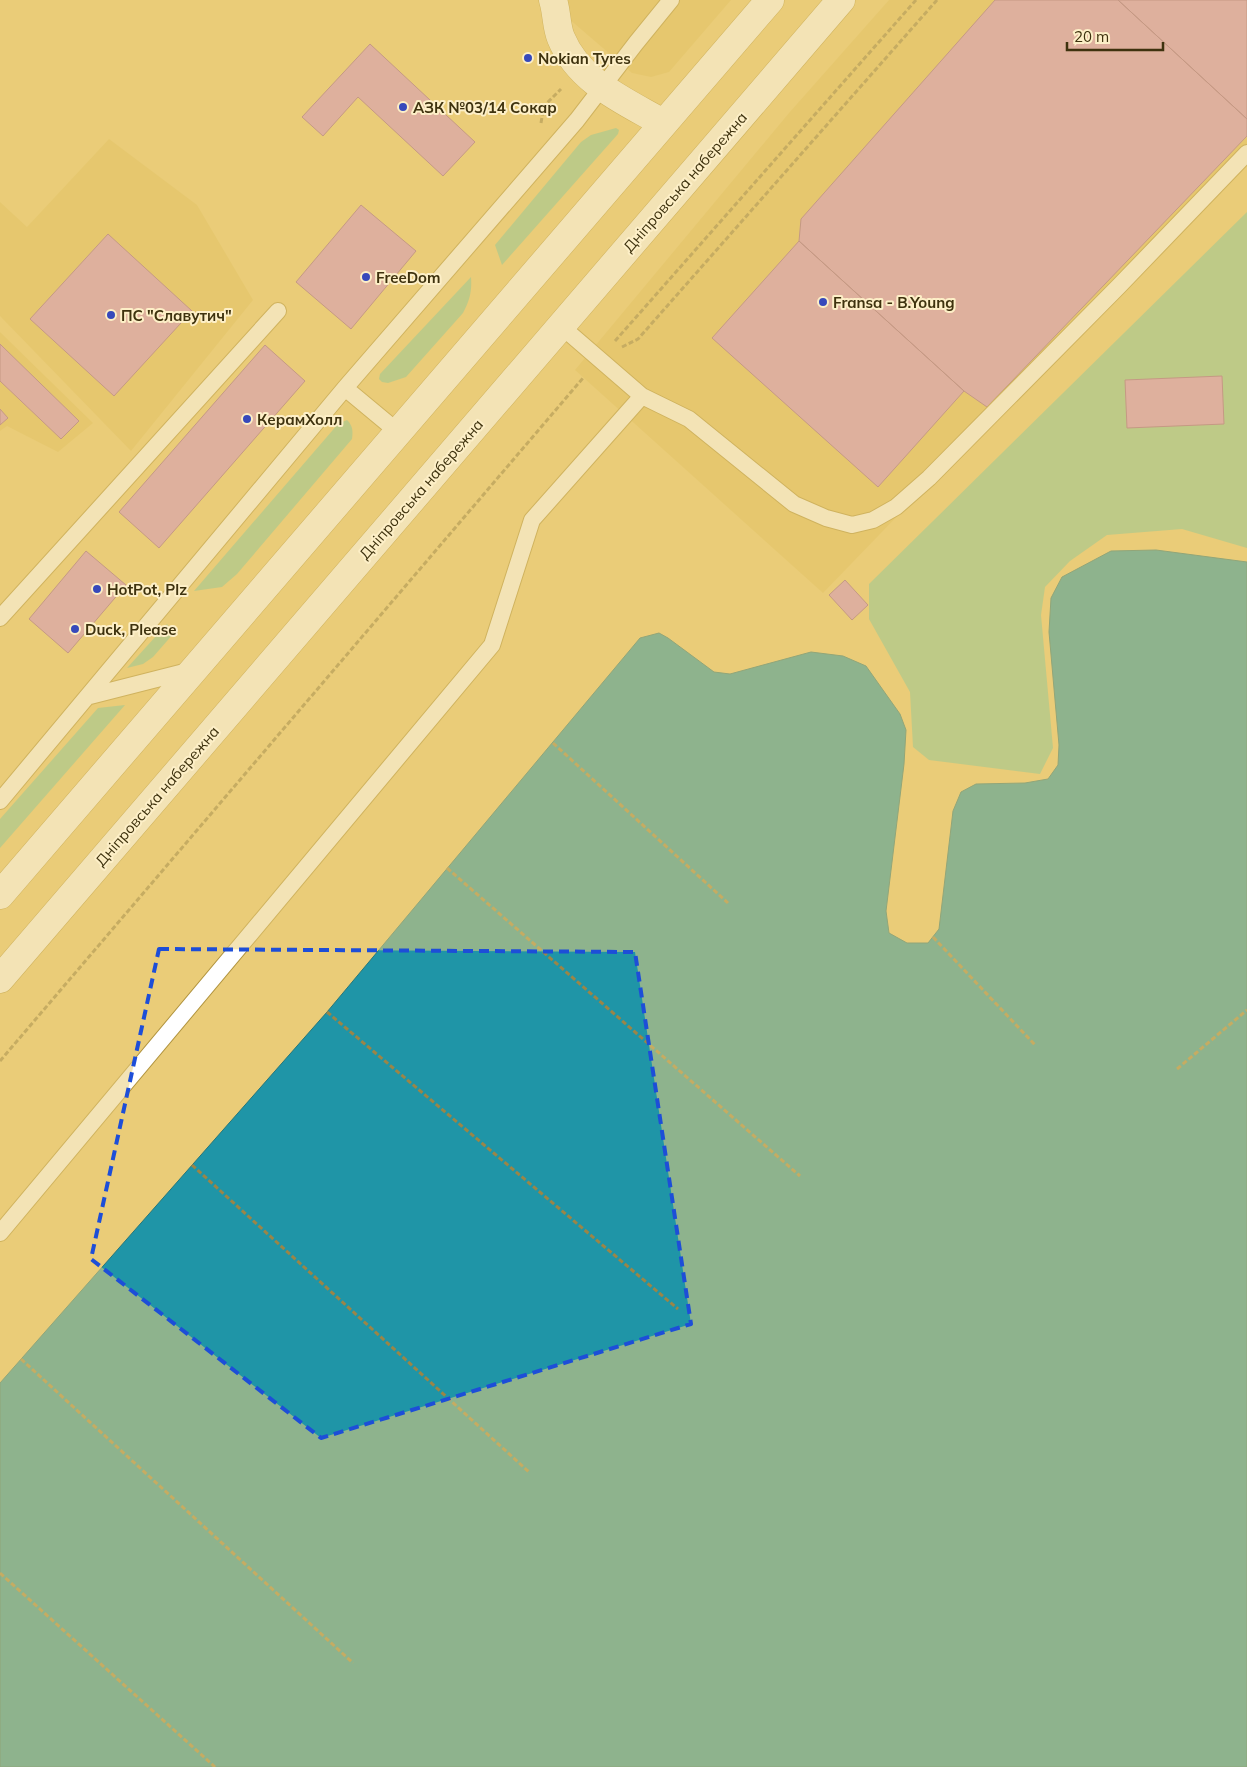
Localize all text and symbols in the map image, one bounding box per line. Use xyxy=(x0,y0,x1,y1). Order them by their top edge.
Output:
scale bar xyxy=(1067,20,1163,52)
text: 20 m xyxy=(1074,27,1109,46)
place label: Nokian Tyres xyxy=(538,49,631,68)
marker: Nokian Tyres xyxy=(522,52,534,64)
place label: АЗК №03/14 Сокар xyxy=(413,98,557,117)
marker: АЗК №03/14 Сокар xyxy=(397,101,409,113)
street label: Дніпровська набережна xyxy=(619,108,751,256)
place label: FreeDom xyxy=(376,268,440,287)
marker: FreeDom xyxy=(360,271,372,283)
place label: Fransa - B.Young xyxy=(833,293,955,312)
marker: Fransa - B.Young xyxy=(817,296,829,308)
place label: ПС "Славутич" xyxy=(121,306,232,325)
marker: ПС "Славутич" xyxy=(105,309,117,321)
place label: КерамХолл xyxy=(257,410,342,429)
marker: КерамХолл xyxy=(241,413,253,425)
street label: Дніпровська набережна xyxy=(355,415,487,563)
place label: HotPot, Plz xyxy=(107,580,187,599)
marker: HotPot, Plz xyxy=(91,583,103,595)
place label: Duck, Please xyxy=(85,620,176,639)
marker: Duck, Please xyxy=(69,623,81,635)
street label: Дніпровська набережна xyxy=(91,722,223,870)

